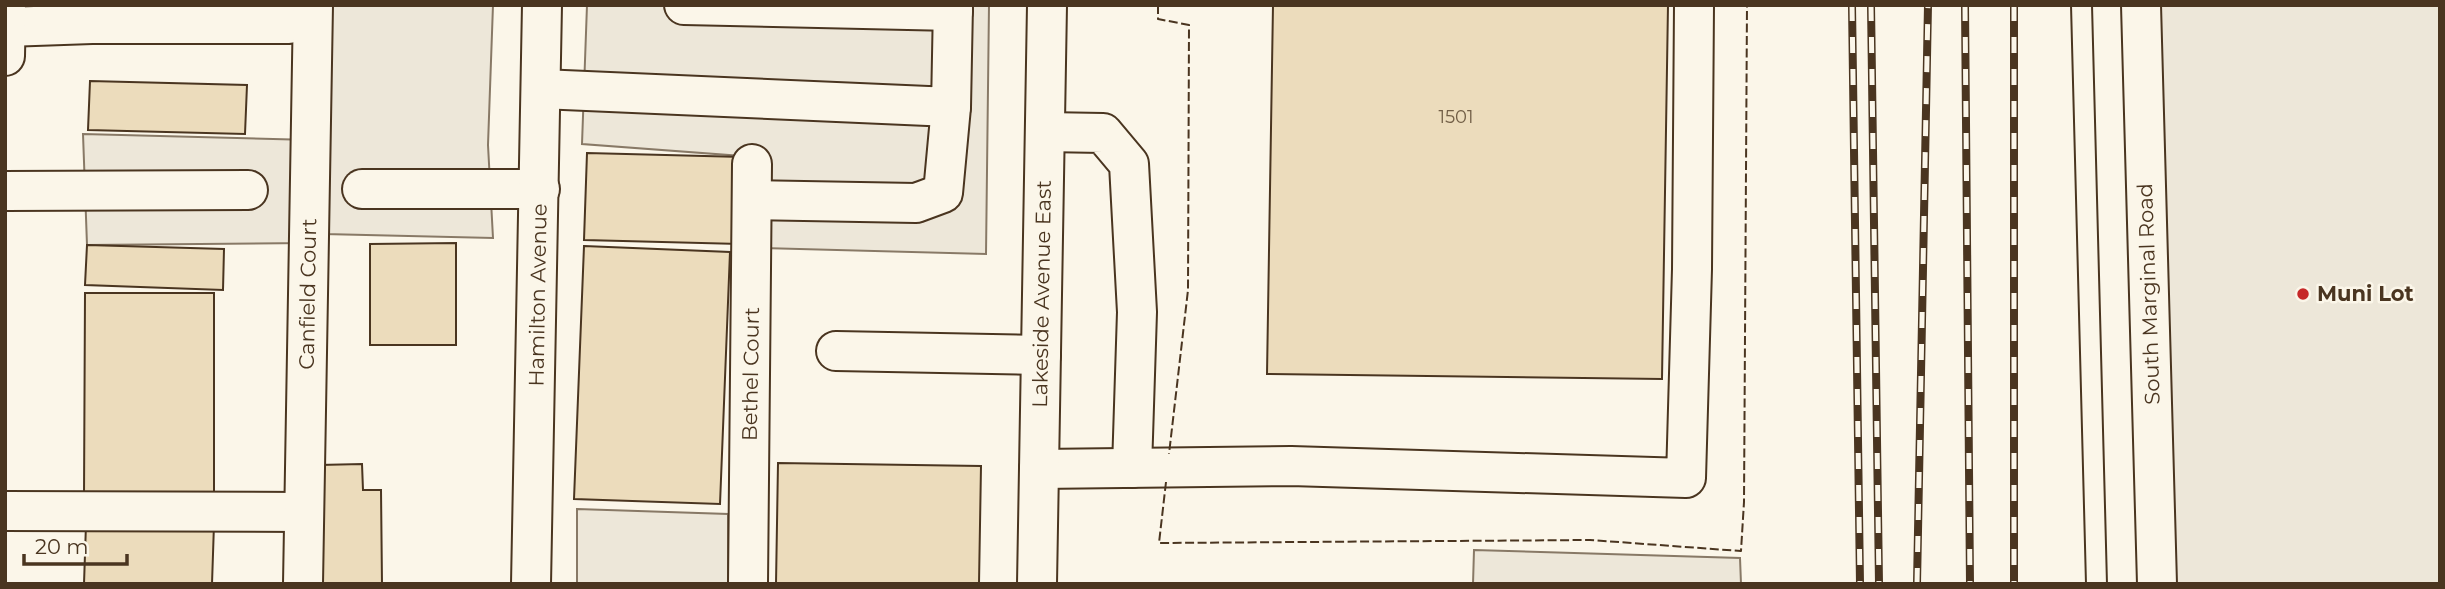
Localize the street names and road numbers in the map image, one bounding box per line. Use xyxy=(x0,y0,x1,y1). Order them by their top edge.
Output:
street label: Lakeside Avenue East xyxy=(1027,180,1056,408)
street label: South Marginal Road xyxy=(2132,183,2165,405)
street label: Hamilton Avenue xyxy=(523,203,552,387)
street label: Canfield Court xyxy=(294,218,321,370)
street label: Bethel Court xyxy=(737,307,764,441)

